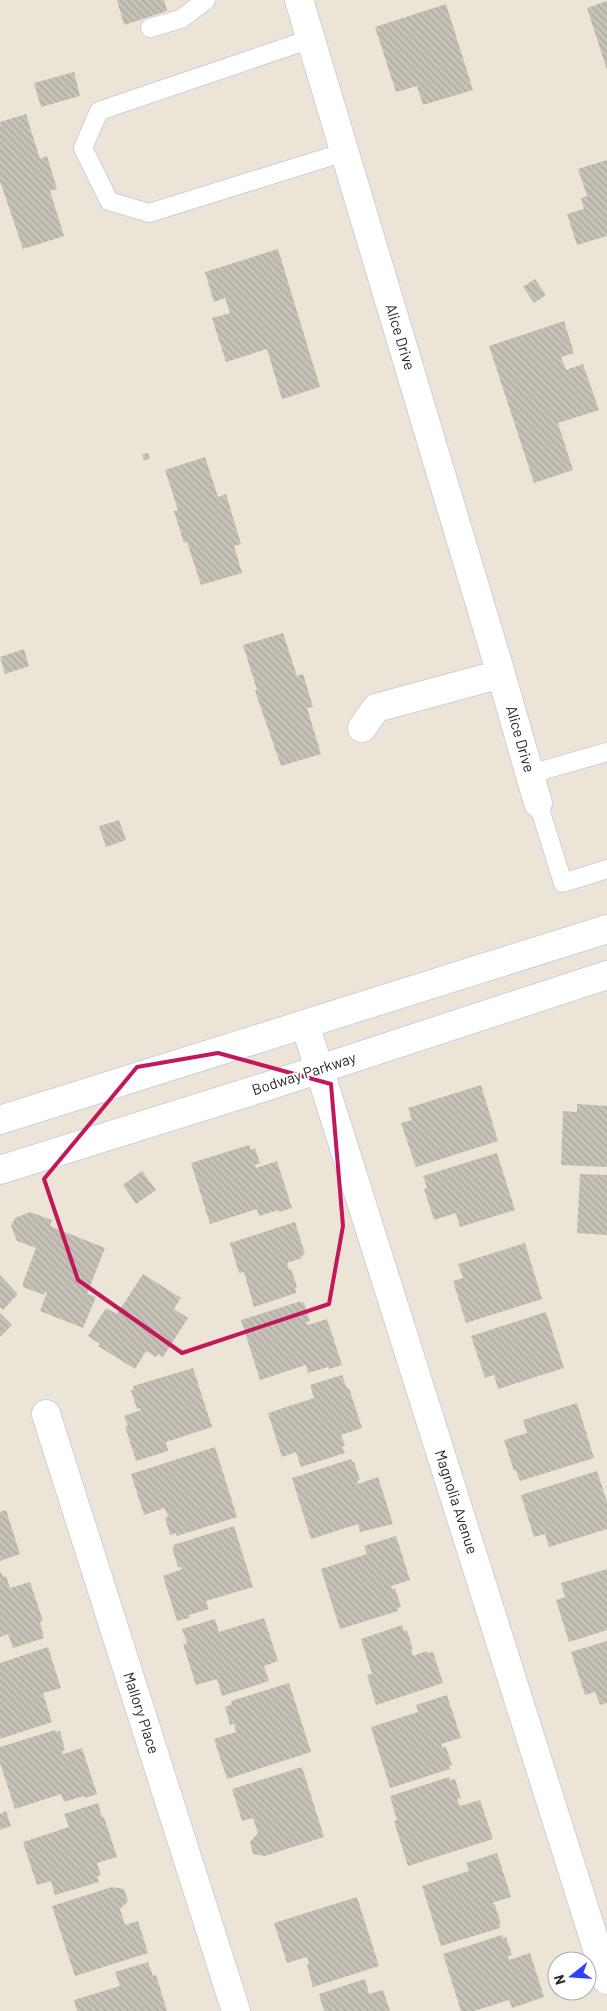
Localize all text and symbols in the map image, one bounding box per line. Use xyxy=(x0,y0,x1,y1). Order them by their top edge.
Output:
street label: Alice Drive xyxy=(382,301,420,372)
street label: Alice Drive xyxy=(503,703,539,774)
street label: Bodway Parkway xyxy=(249,1048,358,1098)
street label: Magnolia Avenue xyxy=(432,1447,482,1556)
street label: Mallory Place xyxy=(120,1669,164,1756)
north arrow xyxy=(547,1951,597,2001)
text: N xyxy=(550,1973,569,1987)

